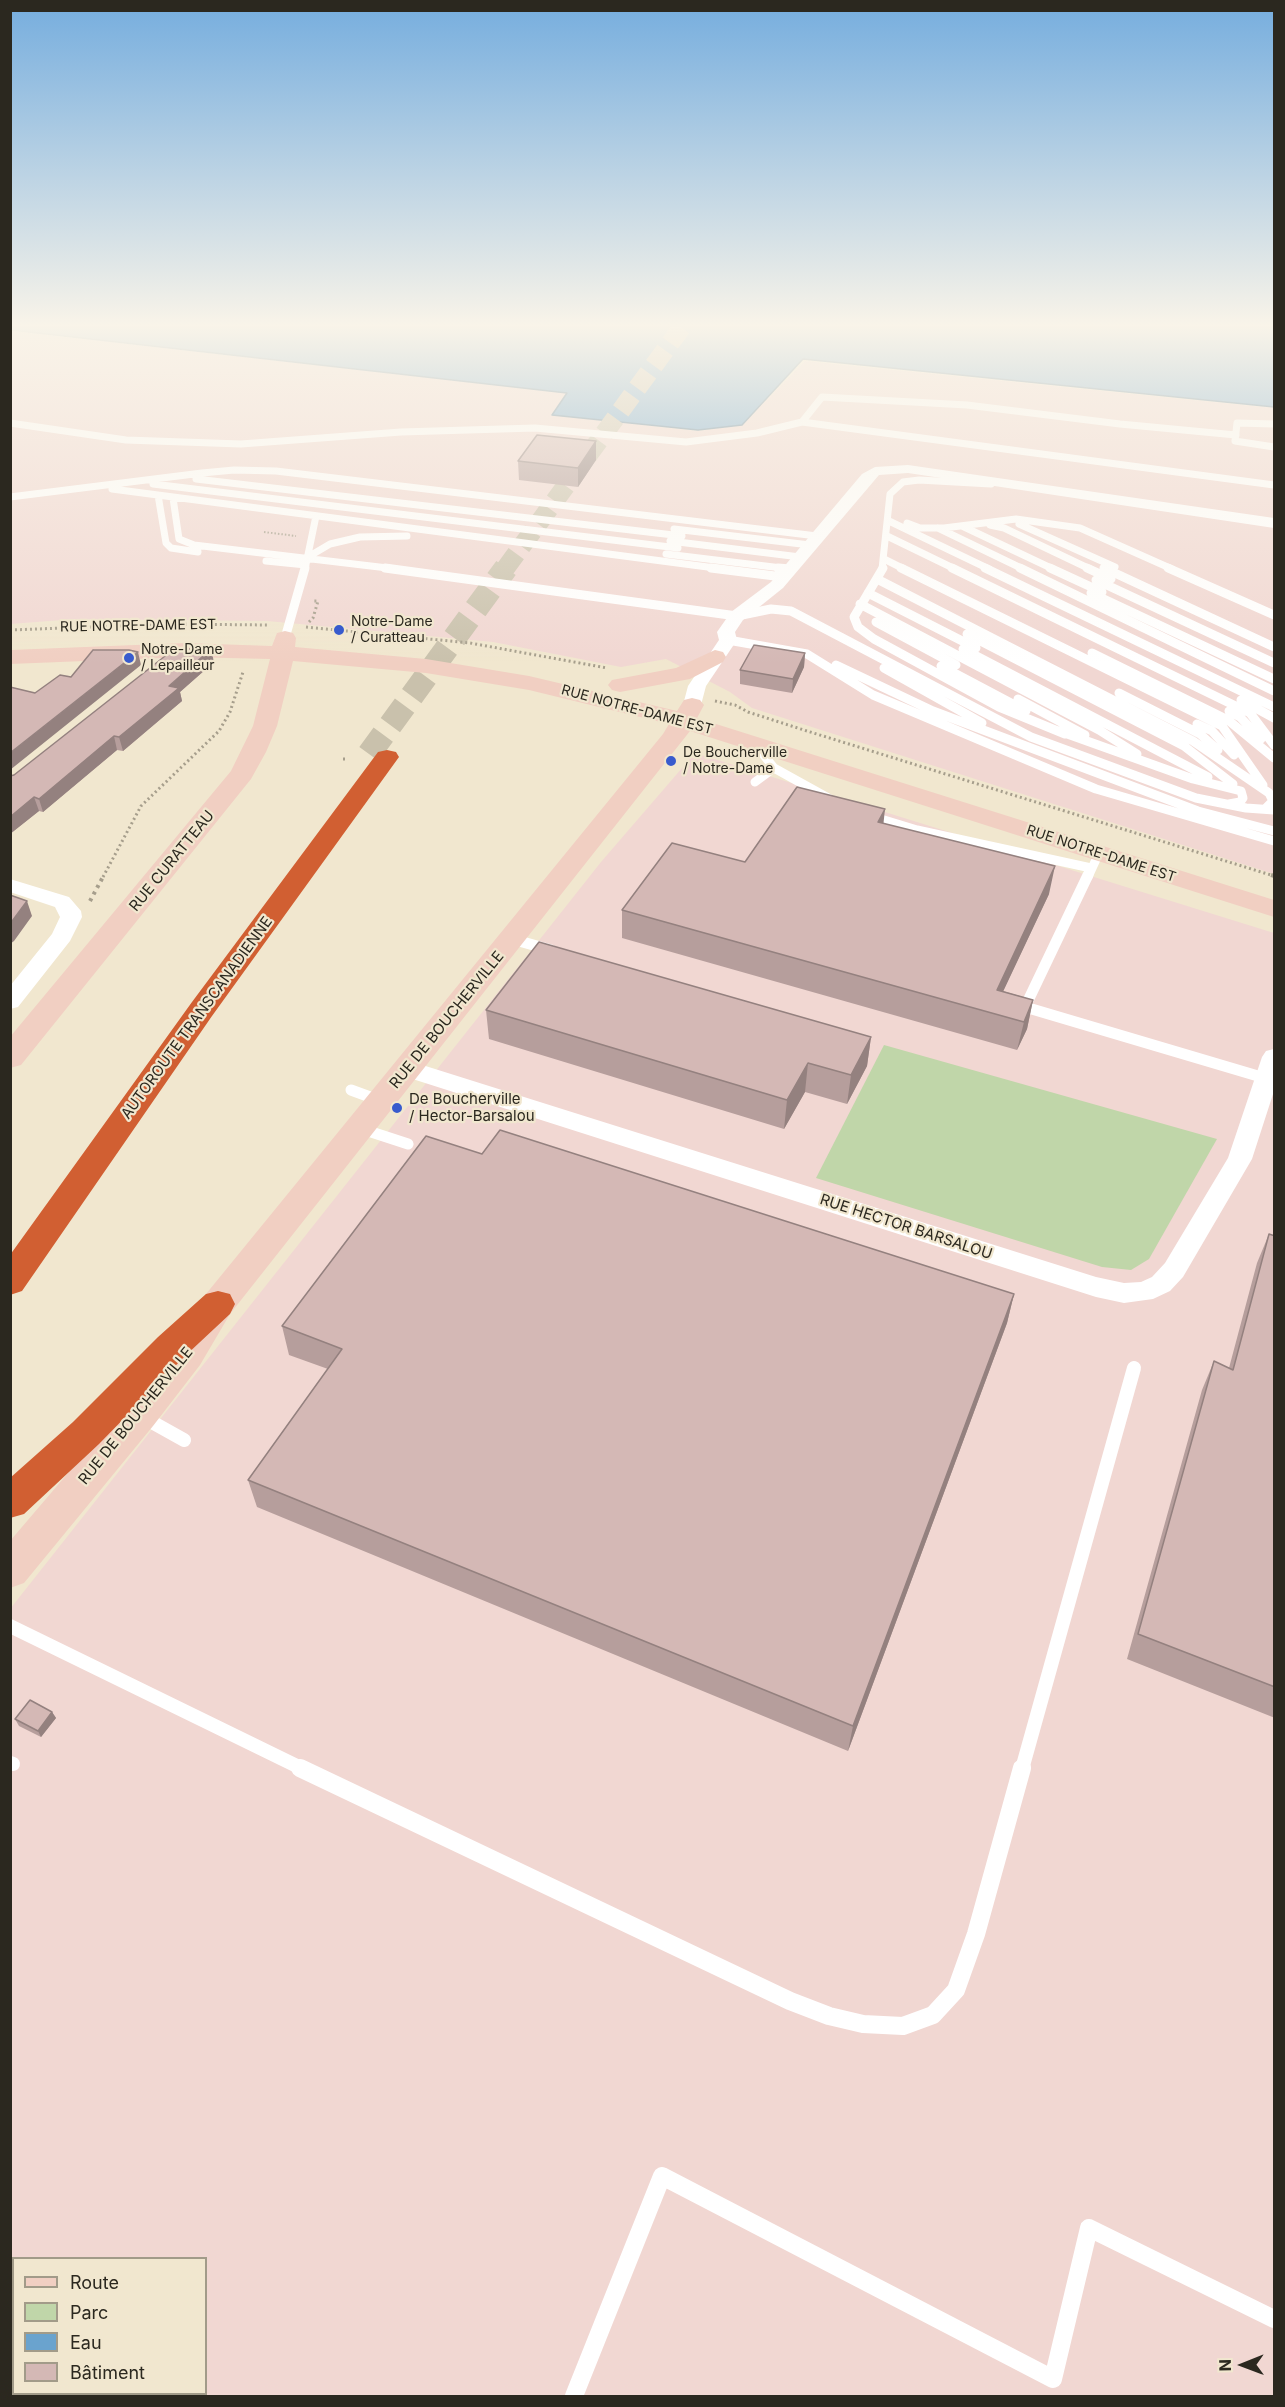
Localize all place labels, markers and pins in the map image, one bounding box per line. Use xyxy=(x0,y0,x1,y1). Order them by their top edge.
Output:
place label: Notre-Dame / Curatteau xyxy=(351,614,433,646)
marker: Notre-Dame / Curatteau xyxy=(332,623,346,637)
place label: Notre-Dame / Lepailleur xyxy=(141,642,223,674)
marker: Notre-Dame / Lepailleur xyxy=(122,651,136,665)
place label: De Boucherville / Notre-Dame xyxy=(683,745,787,778)
marker: De Boucherville / Notre-Dame xyxy=(664,754,678,768)
place label: De Boucherville / Hector-Barsalou xyxy=(409,1090,535,1125)
marker: De Boucherville / Hector-Barsalou xyxy=(390,1101,404,1115)

